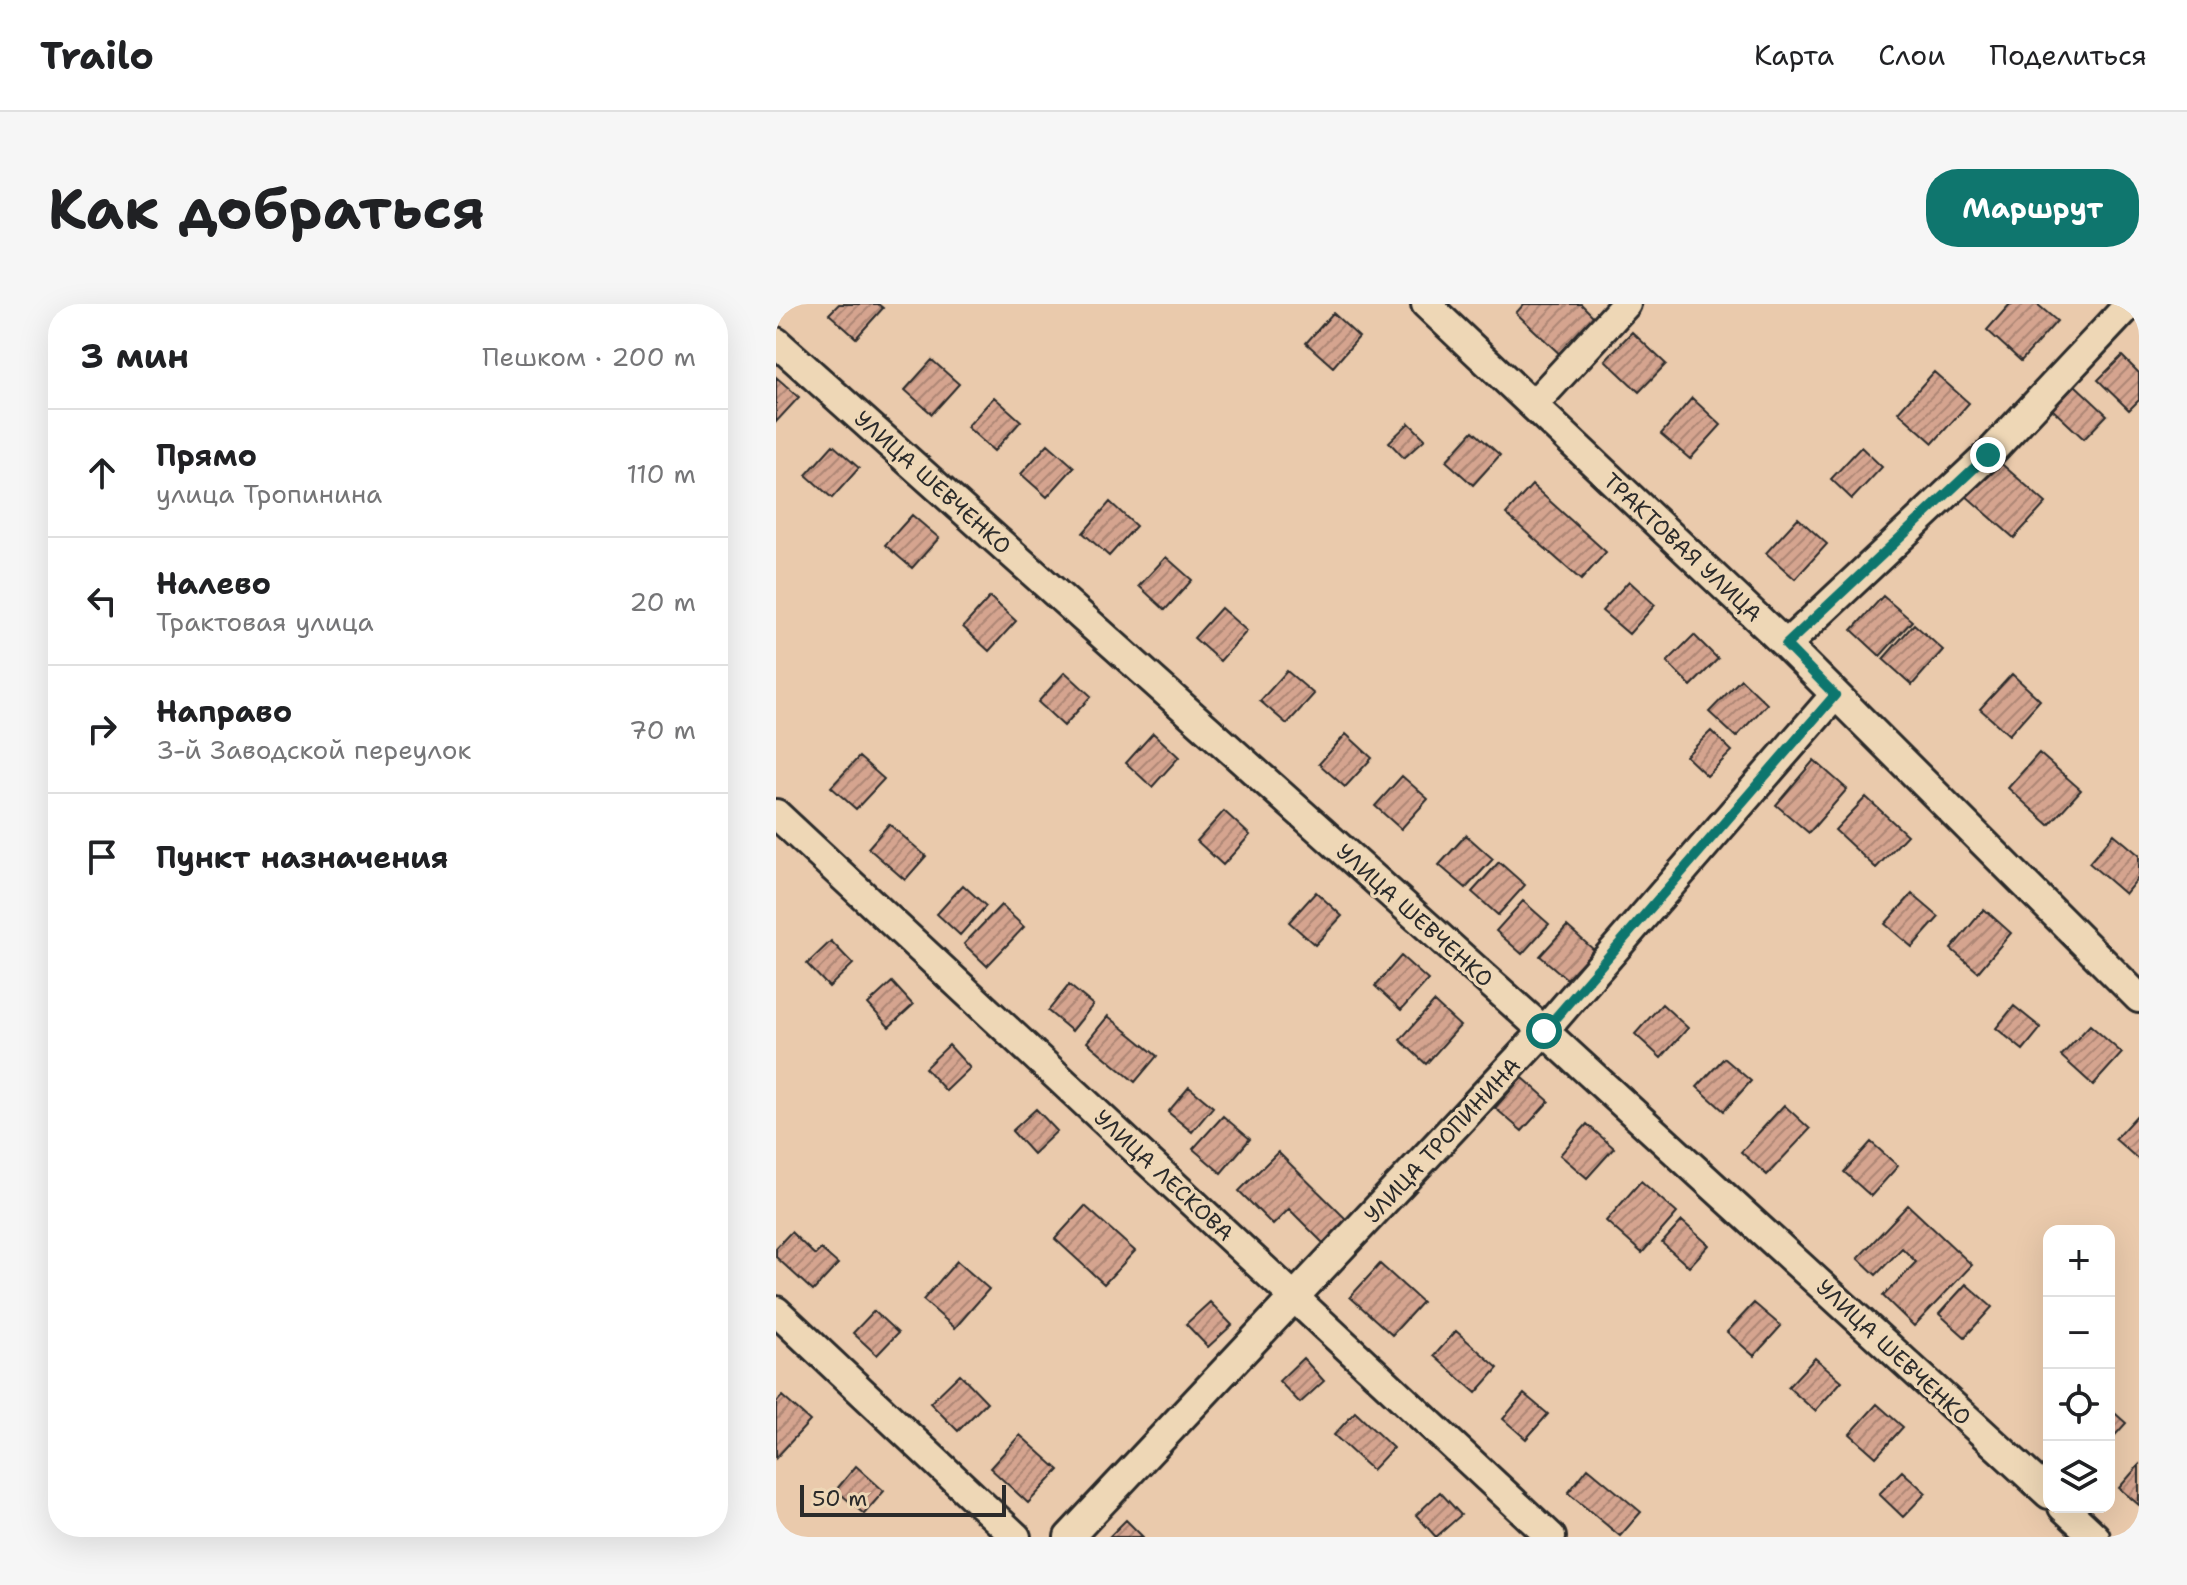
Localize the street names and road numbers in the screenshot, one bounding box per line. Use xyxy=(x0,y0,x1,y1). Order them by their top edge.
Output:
street label: УЛИЦА ШЕВЧЕНКО xyxy=(848,404,1017,561)
street label: ТРАКТОВАЯ УЛИЦА xyxy=(1597,466,1768,628)
street label: УЛИЦА ШЕВЧЕНКО xyxy=(1330,837,1499,994)
street label: УЛИЦА ТРОПИНИНА xyxy=(1358,1051,1527,1229)
street label: УЛИЦА ЛЕСКОВА xyxy=(1088,1103,1240,1248)
street label: УЛИЦА ШЕВЧЕНКО xyxy=(1810,1273,1977,1432)

